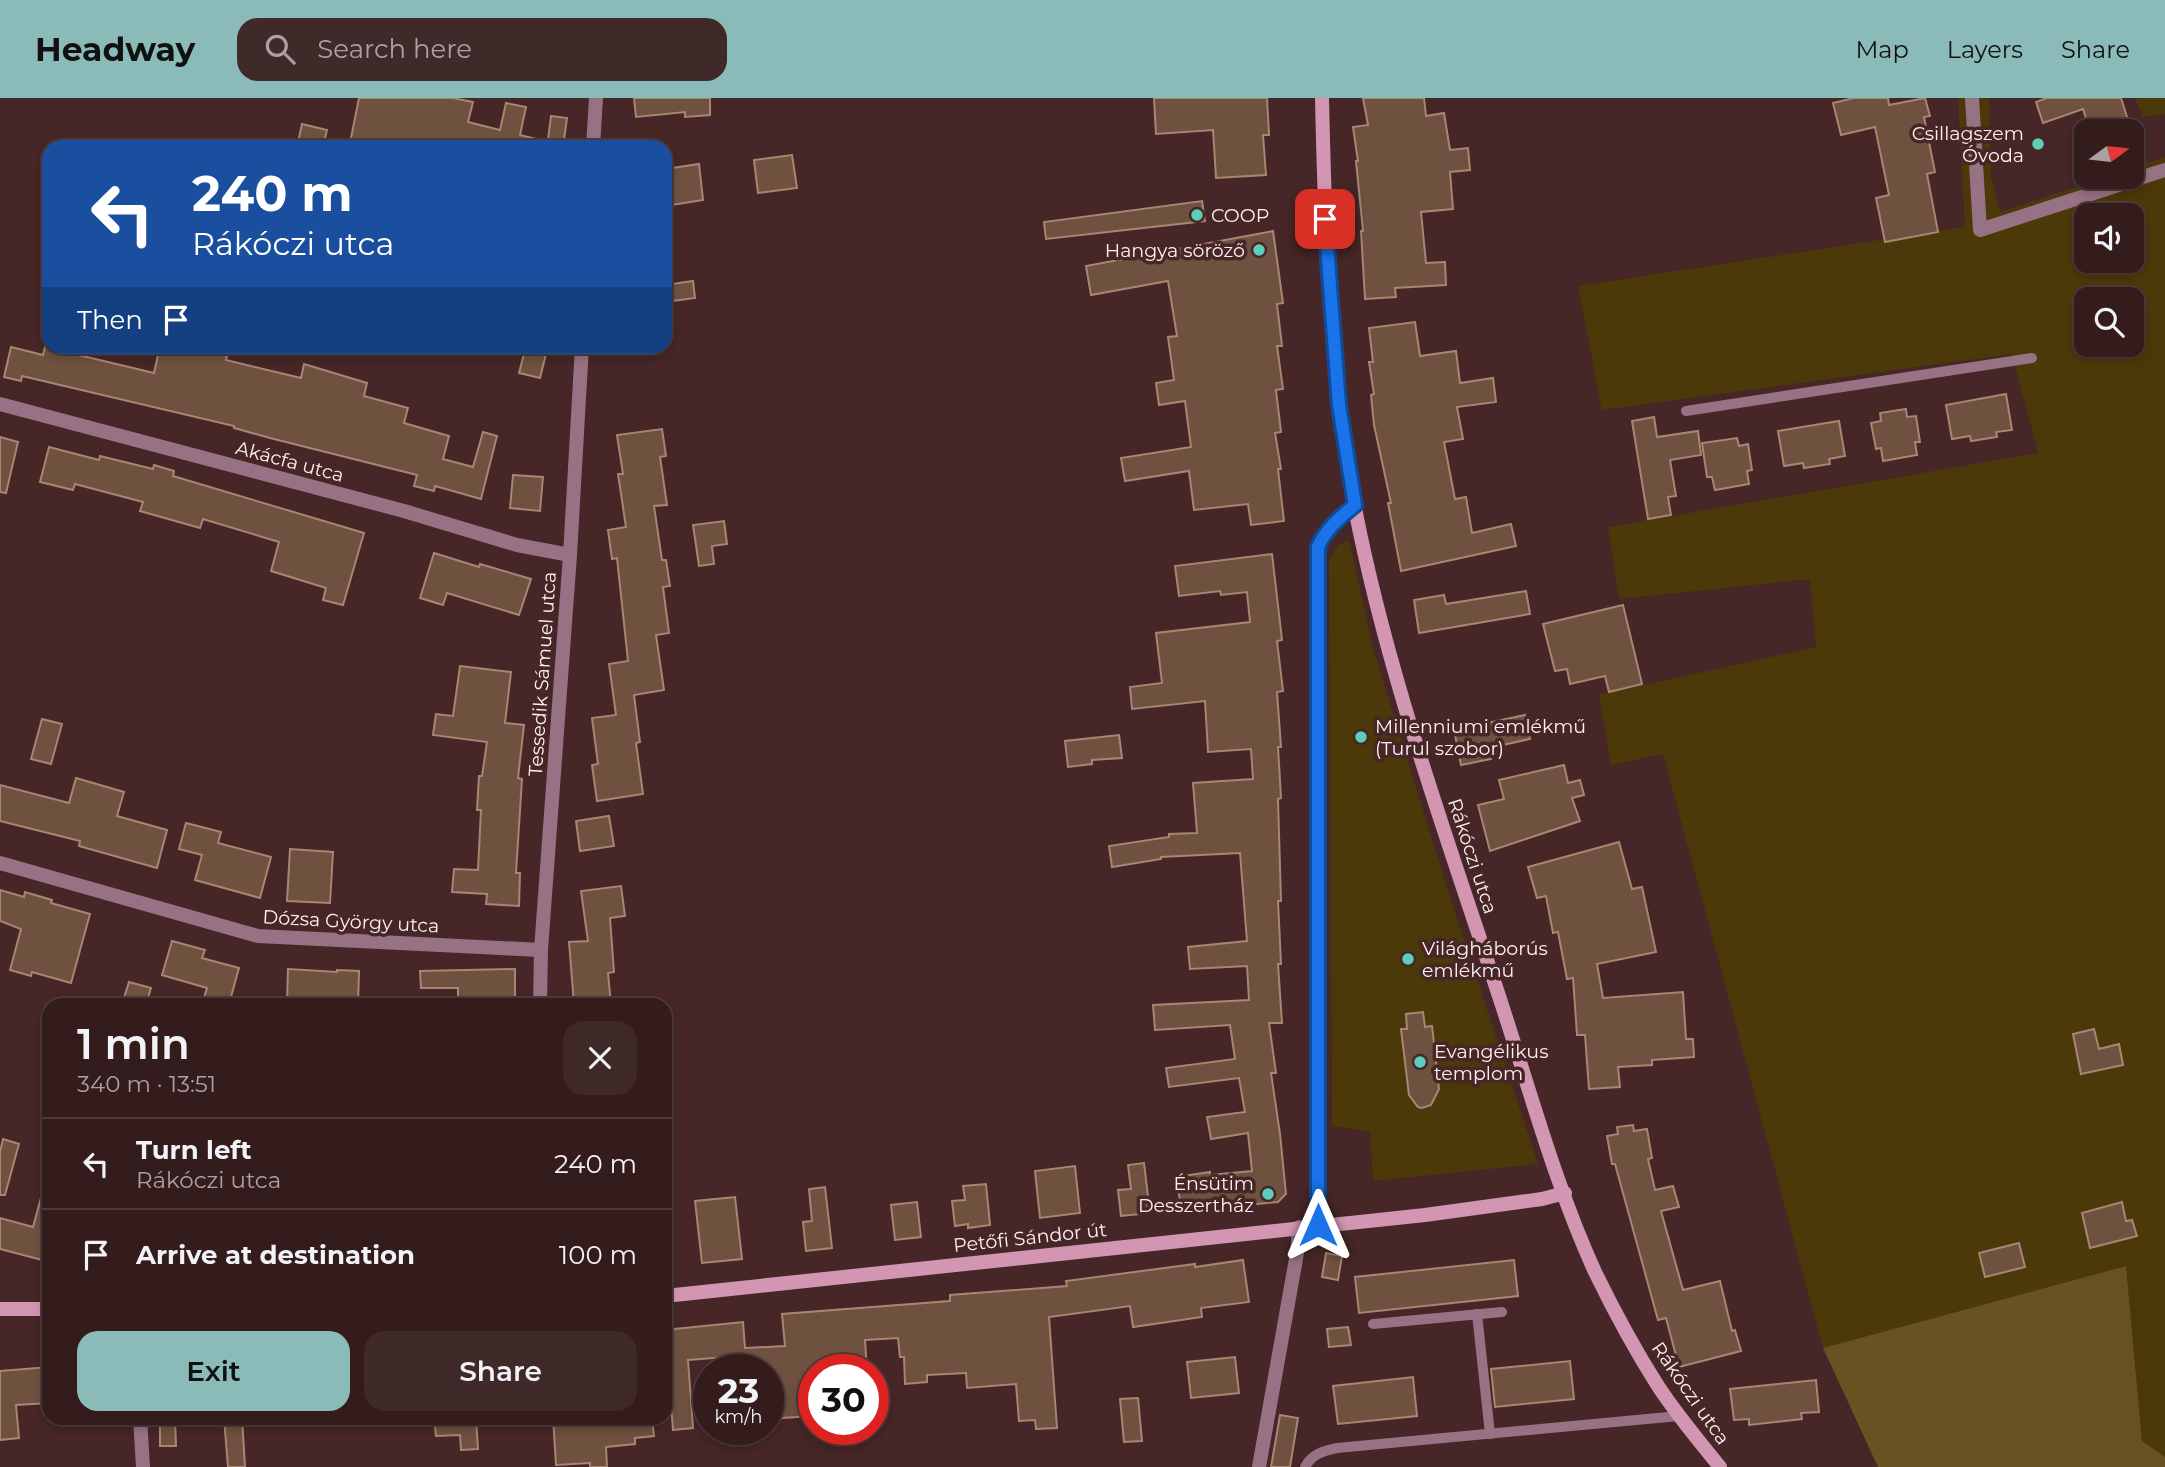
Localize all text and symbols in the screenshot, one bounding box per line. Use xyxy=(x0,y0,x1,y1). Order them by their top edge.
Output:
search box xyxy=(237,18,727,81)
text: Headway xyxy=(35,29,195,69)
icon: search xyxy=(261,30,299,68)
text: Search here xyxy=(317,33,472,65)
text: Map xyxy=(1855,35,1909,64)
text: Layers xyxy=(1947,35,2023,64)
text: Share xyxy=(2061,35,2130,64)
north arrow xyxy=(2074,119,2144,189)
map controls xyxy=(2074,119,2144,357)
place label: Csillagszem Óvoda xyxy=(1912,122,2024,167)
marker: Csillagszem Óvoda xyxy=(2030,136,2046,152)
text: 240 m xyxy=(192,164,353,223)
icon: left xyxy=(77,168,168,259)
pin xyxy=(1295,189,1355,249)
icon: arrive xyxy=(1306,200,1344,238)
button: sound xyxy=(2074,203,2144,273)
place label: COOP xyxy=(1211,204,1269,227)
marker: COOP xyxy=(1189,207,1205,223)
text: Rákóczi utca xyxy=(192,224,394,263)
place label: Hangya söröző xyxy=(1105,239,1245,262)
marker: Hangya söröző xyxy=(1251,242,1267,258)
button: search xyxy=(2074,287,2144,357)
icon: arrive xyxy=(157,301,195,339)
text: Then xyxy=(77,304,143,336)
street label: Akácfa utca xyxy=(233,436,347,487)
street label: Tessedik Sámuel utca xyxy=(524,571,561,777)
place label: Millenniumi emlékmű (Turul szobor) xyxy=(1375,715,1586,760)
marker: Millenniumi emlékmű (Turul szobor) xyxy=(1353,729,1369,745)
street label: Rákóczi utca xyxy=(1443,795,1502,917)
street label: Dózsa György utca xyxy=(262,905,440,938)
place label: Világháborús emlékmű xyxy=(1422,937,1548,982)
marker: Világháborús emlékmű xyxy=(1400,951,1416,967)
text: 1 min xyxy=(77,1018,190,1070)
button: close xyxy=(563,1021,637,1095)
place label: Evangélikus templom xyxy=(1434,1040,1548,1085)
marker: Evangélikus templom xyxy=(1412,1054,1428,1070)
text: 340 m · 13:51 xyxy=(77,1070,216,1098)
text: Turn left xyxy=(136,1134,252,1166)
icon: left xyxy=(77,1145,115,1183)
text: 240 m xyxy=(554,1148,637,1180)
text: Rákóczi utca xyxy=(136,1166,281,1194)
place label: Énsütim Desszertház xyxy=(1138,1172,1254,1217)
marker: Énsütim Desszertház xyxy=(1260,1186,1276,1202)
position arrow xyxy=(1281,1188,1355,1262)
street label: Petőfi Sándor út xyxy=(952,1218,1108,1257)
icon: arrive xyxy=(77,1236,115,1274)
text: Arrive at destination xyxy=(136,1239,415,1271)
text: 100 m xyxy=(559,1239,637,1271)
button: Exit xyxy=(77,1331,350,1411)
button: Share xyxy=(364,1331,637,1411)
street label: Rákóczi utca xyxy=(1647,1337,1734,1449)
speed limit sign: 30 xyxy=(798,1354,889,1445)
text: 23 xyxy=(718,1369,759,1412)
text: km/h xyxy=(714,1406,763,1428)

